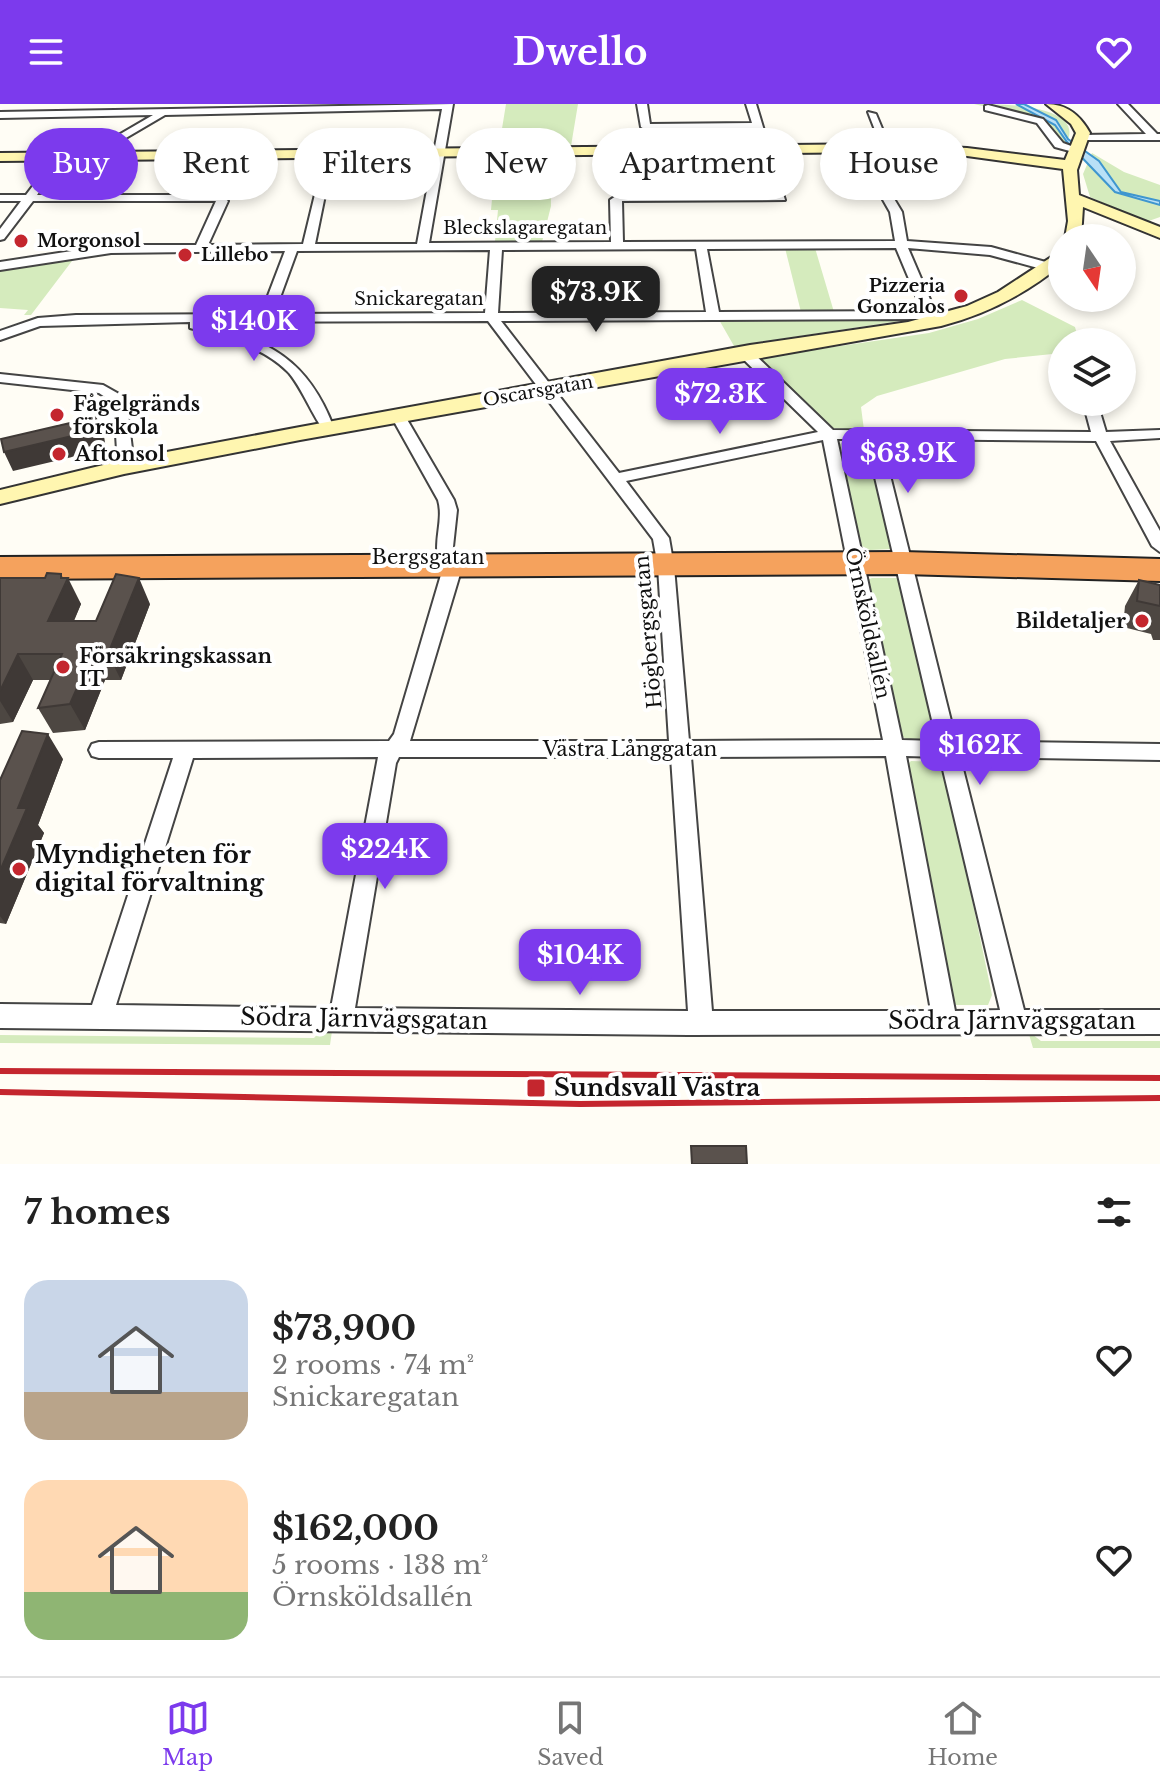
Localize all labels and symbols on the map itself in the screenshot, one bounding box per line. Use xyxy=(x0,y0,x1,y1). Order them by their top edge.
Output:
street label: Bleckslagaregatan xyxy=(443,217,607,239)
north arrow xyxy=(1048,224,1136,312)
place label: Morgonsol xyxy=(37,230,141,252)
marker: Morgonsol xyxy=(12,232,30,250)
place label: Lillebo xyxy=(201,244,269,266)
marker: Lillebo xyxy=(176,246,194,264)
pin: $73.9K xyxy=(531,266,661,334)
place label: Pizzeria Gonzalos xyxy=(857,275,946,318)
marker: Pizzeria Gonzalos xyxy=(952,287,970,305)
street label: Snickaregatan xyxy=(354,288,484,310)
pin: $140K xyxy=(198,295,310,363)
pin: $72.3K xyxy=(655,368,785,436)
street label: Oscarsgatan xyxy=(481,370,595,412)
place label: Fågelgränds förskola xyxy=(73,392,200,439)
marker: Fågelgränds förskola xyxy=(48,406,66,424)
pin: $63.9K xyxy=(843,427,973,495)
place label: Aftonsol xyxy=(74,442,165,466)
marker: Aftonsol xyxy=(50,445,68,463)
street label: Bergsgatan xyxy=(372,545,485,569)
street label: Örnsköldsallén xyxy=(840,545,897,701)
street label: Högbergsgatan xyxy=(629,554,667,710)
place label: Bildetaljer xyxy=(1016,609,1126,633)
marker: Bildetaljer xyxy=(1133,612,1151,630)
place label: Försäkringskassan IT xyxy=(79,644,272,691)
marker: Försäkringskassan IT xyxy=(54,658,72,676)
pin: $162K xyxy=(924,719,1036,787)
street label: Västra Långgatan xyxy=(542,737,718,761)
pin: $224K xyxy=(329,823,441,891)
place label: Myndigheten för digital förvaltning xyxy=(35,840,265,897)
marker: Myndigheten för digital förvaltning xyxy=(10,860,28,878)
pin: $104K xyxy=(524,929,636,997)
street label: Södra Järnvägsgatan xyxy=(240,1002,488,1035)
street label: Södra Järnvägsgatan xyxy=(888,1006,1136,1035)
place label: Sundsvall Västra xyxy=(554,1073,761,1102)
marker: Sundsvall Västra xyxy=(525,1077,547,1099)

